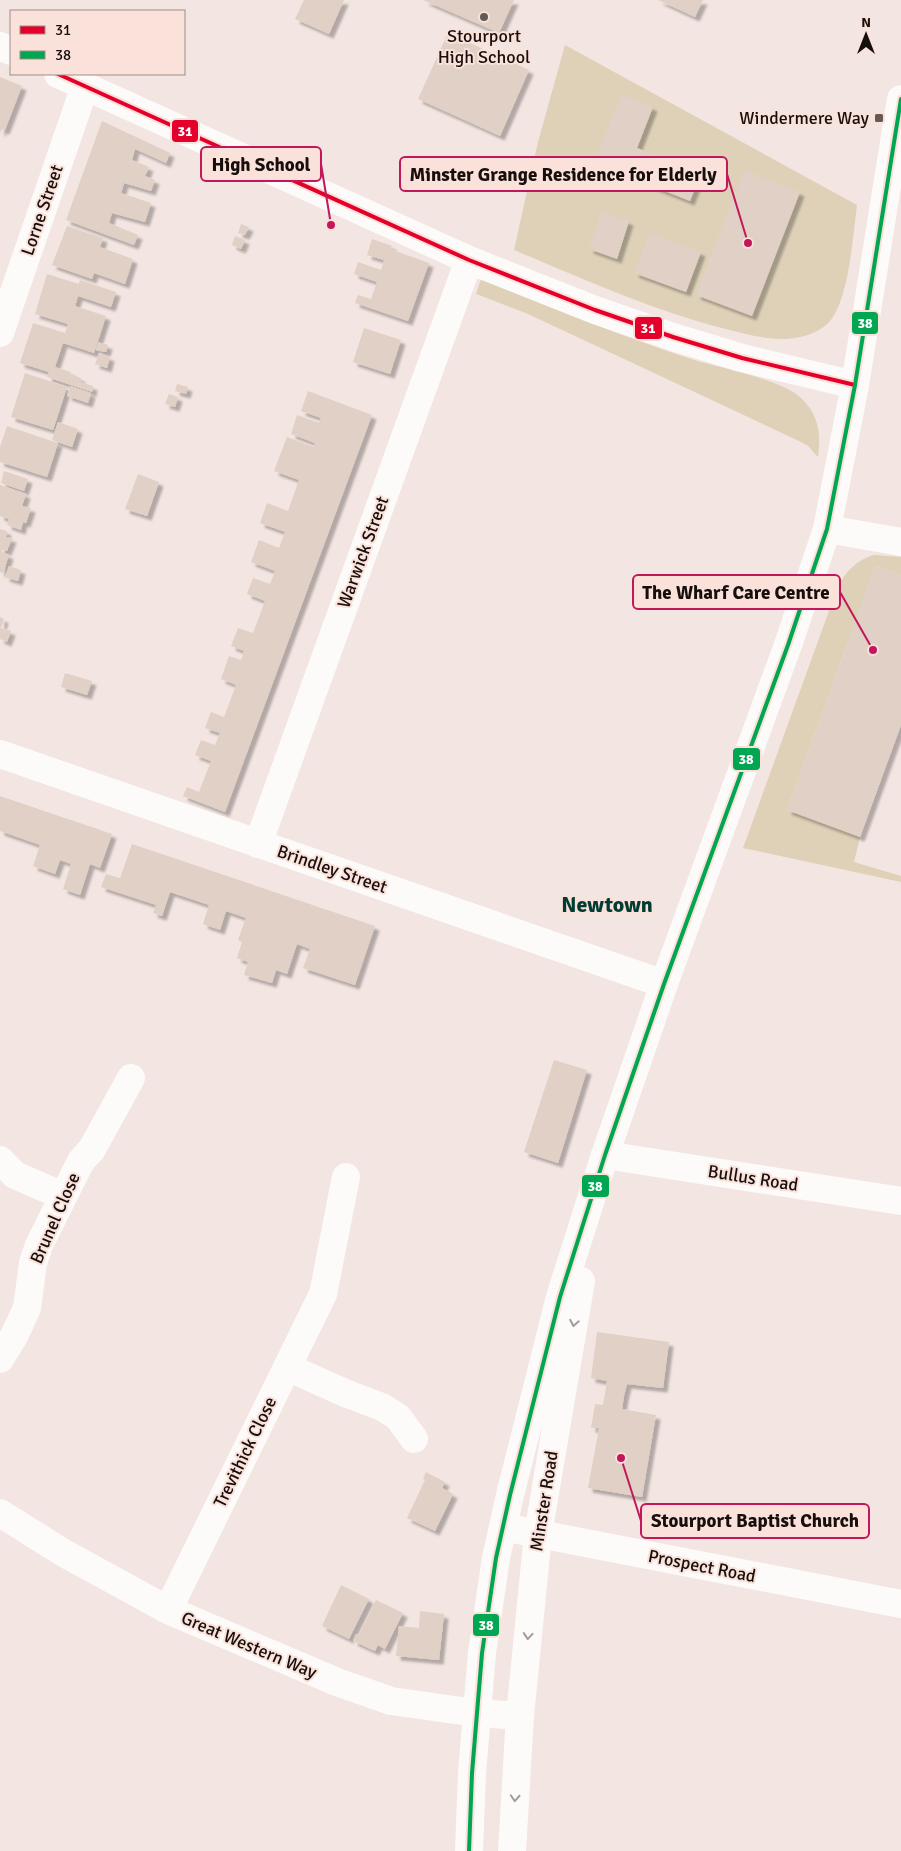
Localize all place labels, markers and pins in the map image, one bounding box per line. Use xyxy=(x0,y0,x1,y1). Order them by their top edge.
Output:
marker: Stourport High School xyxy=(478,11,490,23)
place label: Stourport High School xyxy=(438,25,530,68)
place label: Windermere Way xyxy=(739,107,870,129)
marker: Windermere Way xyxy=(873,112,885,124)
callout: High School xyxy=(201,147,321,181)
callout: Minster Grange Residence for Elderly xyxy=(400,157,727,191)
callout: The Wharf Care Centre xyxy=(633,575,840,609)
callout: Stourport Baptist Church xyxy=(641,1504,869,1538)

